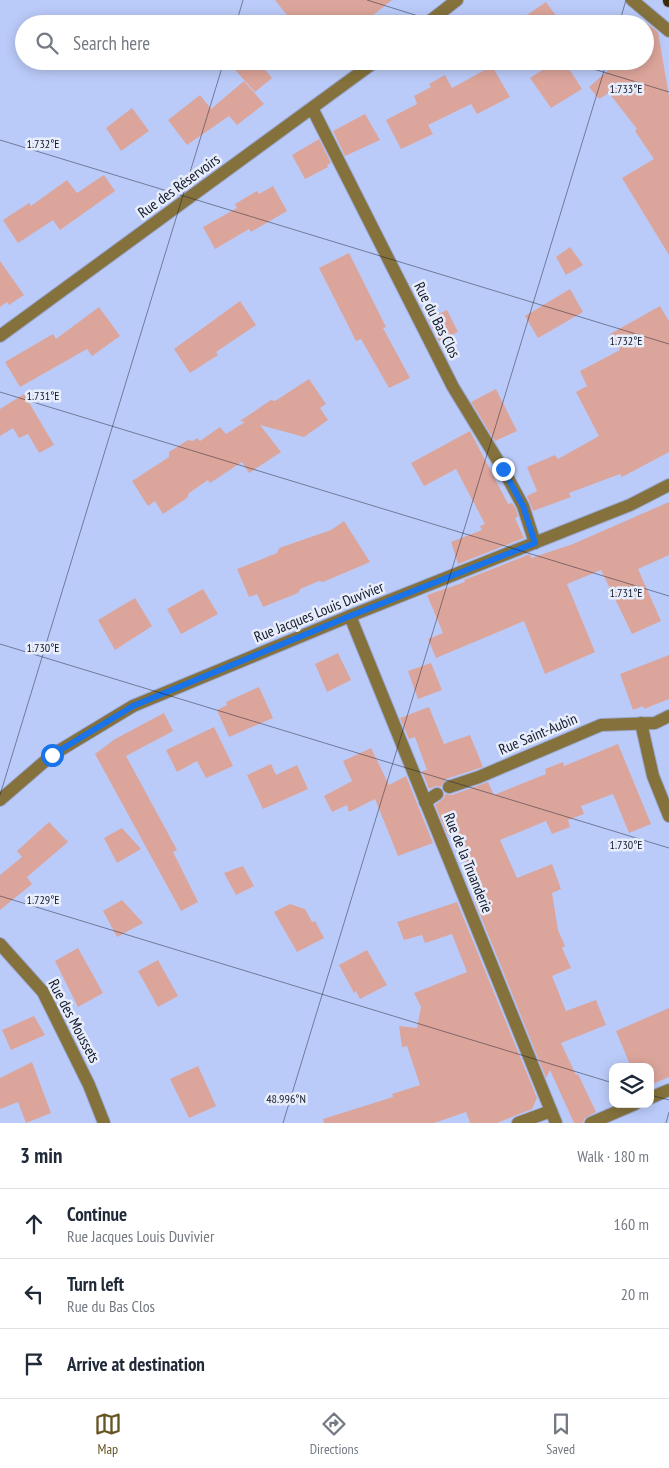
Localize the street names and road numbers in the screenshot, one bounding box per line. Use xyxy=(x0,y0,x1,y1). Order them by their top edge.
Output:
street label: Rue des Réservoirs xyxy=(134,149,224,222)
street label: Rue du Bas Clos xyxy=(410,279,465,361)
street label: Rue Jacques Louis Duvivier xyxy=(251,577,387,646)
street label: Rue Saint-Aubin xyxy=(496,709,580,759)
street label: Rue de la Truanderie xyxy=(440,810,497,916)
street label: Rue des Moussets xyxy=(44,976,104,1066)

